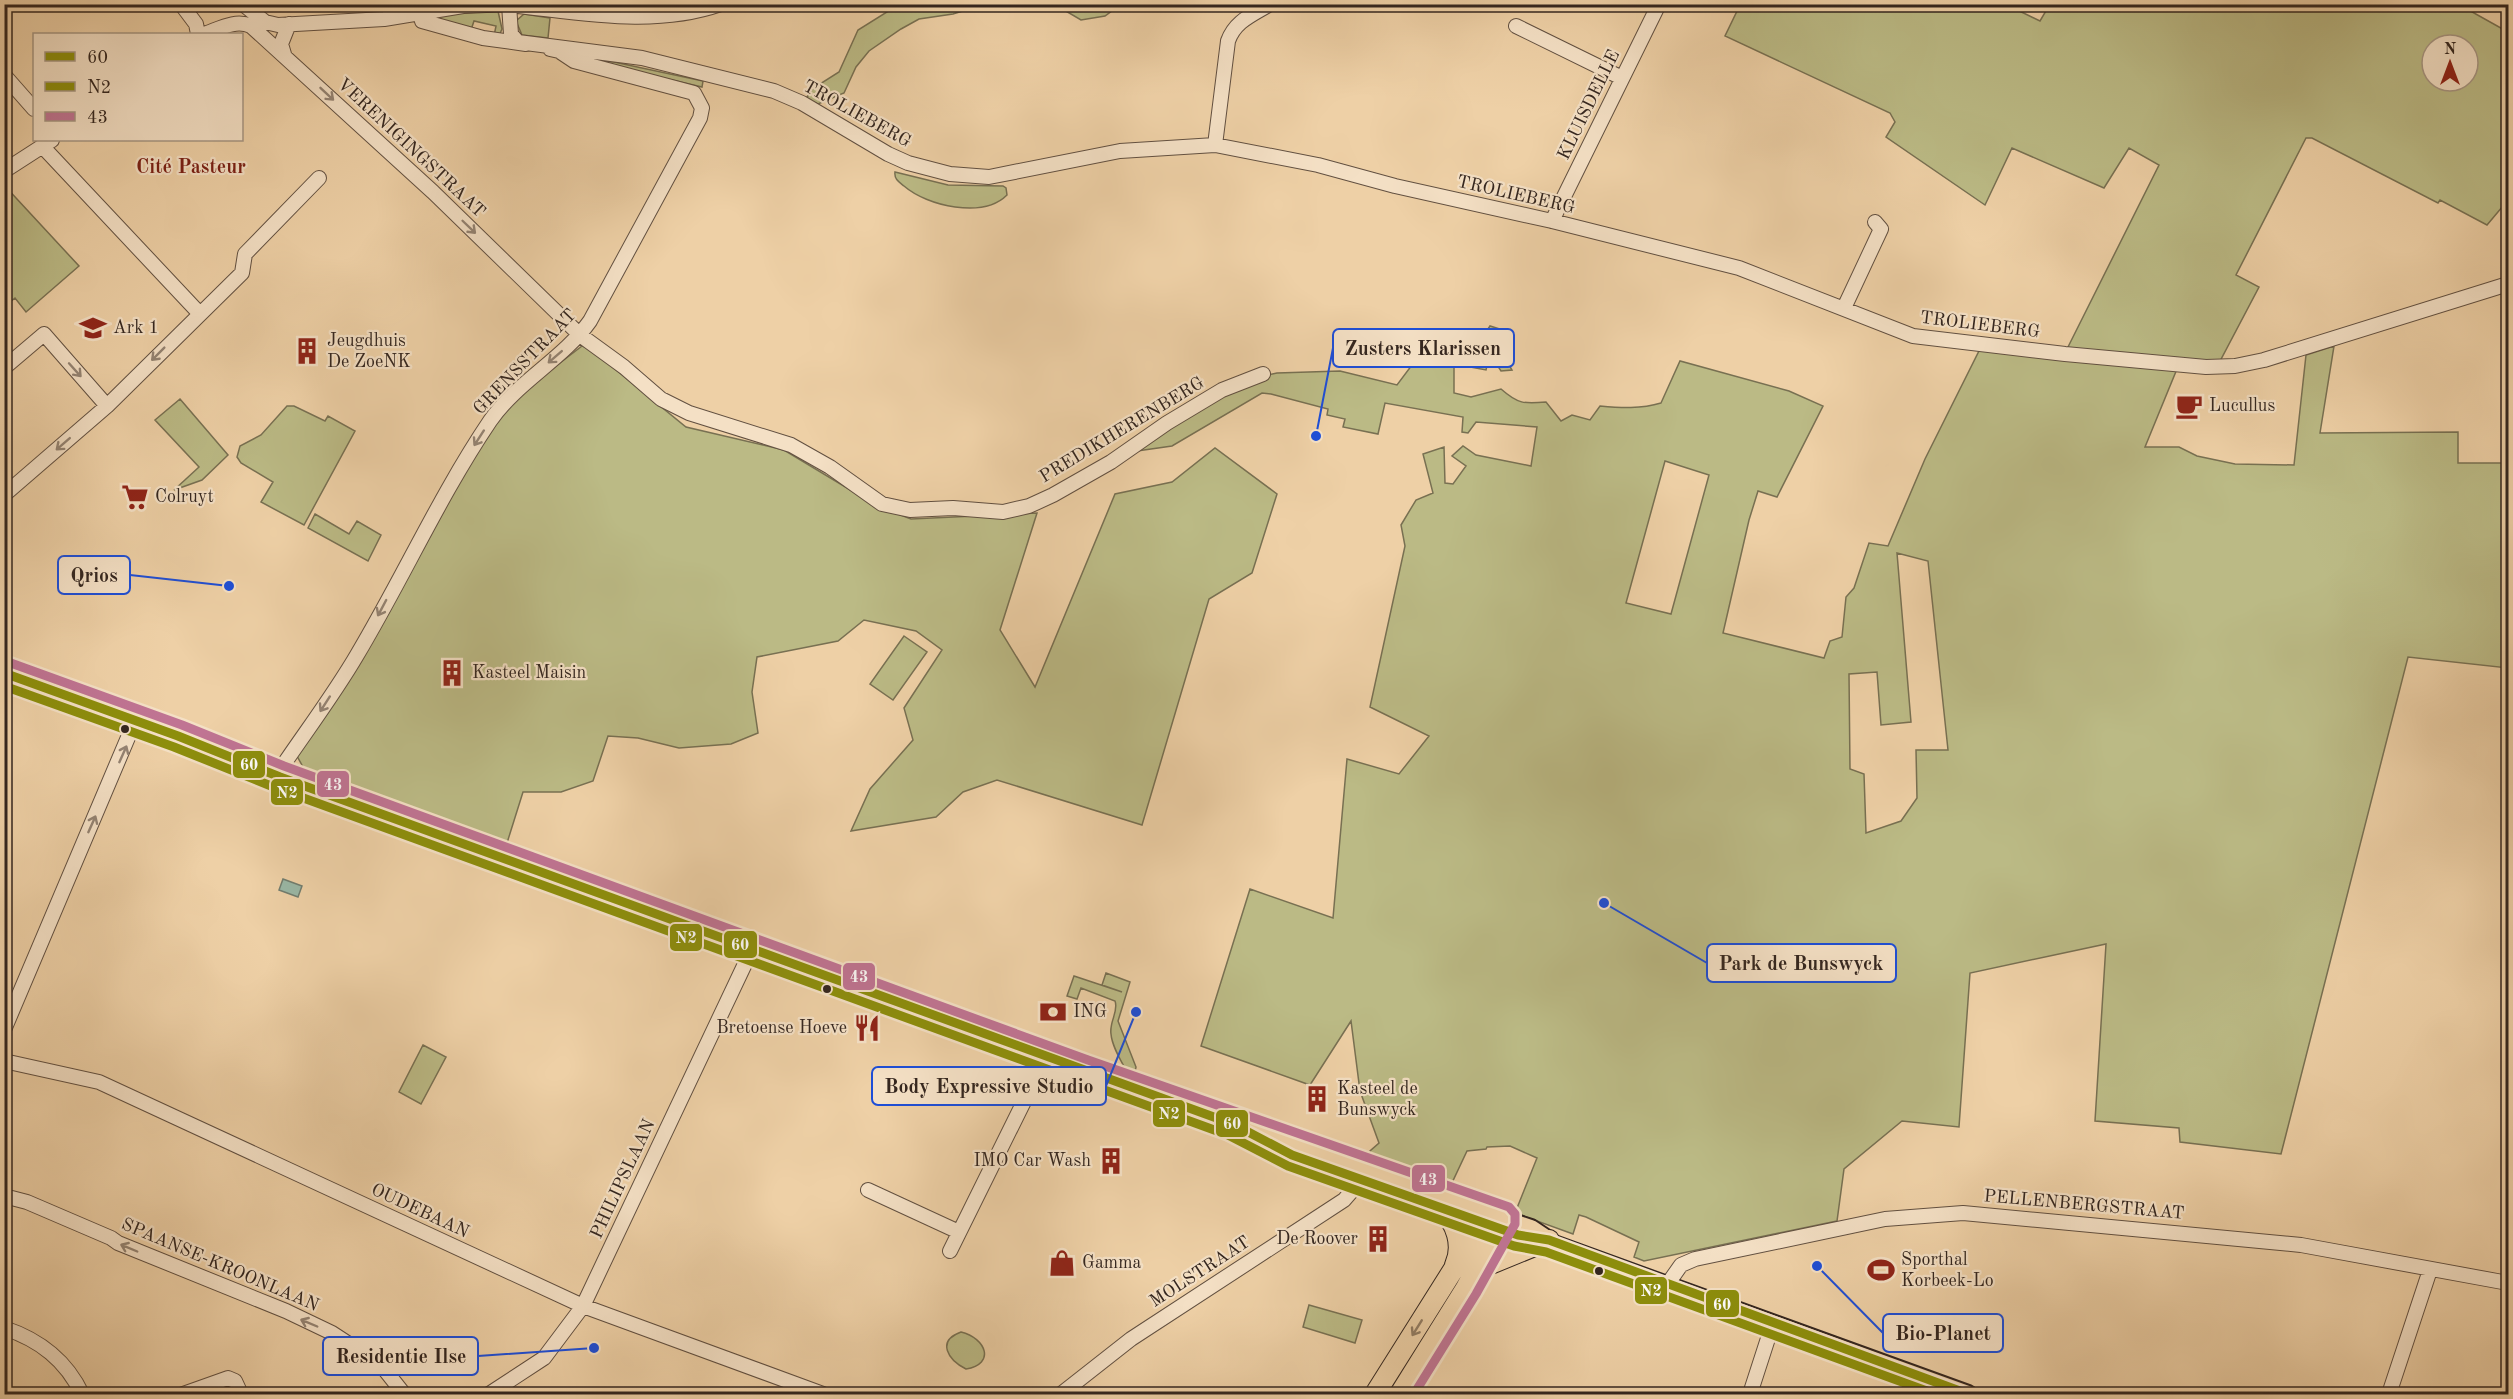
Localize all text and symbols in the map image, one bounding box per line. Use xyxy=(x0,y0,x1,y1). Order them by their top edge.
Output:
legend xyxy=(33,33,243,141)
north arrow xyxy=(2420,33,2480,93)
text: N xyxy=(2444,42,2457,58)
street label: KLUISDELLE xyxy=(1555,47,1623,163)
text: 60 xyxy=(87,49,108,67)
street label: VERENIGINGSTRAAT xyxy=(334,75,488,221)
street label: TROLIEBERG xyxy=(800,77,914,151)
text: N2 xyxy=(87,79,111,97)
one-way arrow xyxy=(319,87,334,101)
text: 43 xyxy=(87,109,108,127)
district label: Cité Pasteur xyxy=(136,158,246,178)
street label: TROLIEBERG xyxy=(1455,173,1577,217)
one-way arrow xyxy=(461,220,476,234)
street label: GRENSSTRAAT xyxy=(470,306,580,418)
street label: TROLIEBERG xyxy=(1919,309,2041,341)
school or university icon: Ark 1 xyxy=(78,313,108,343)
place label: Ark 1 xyxy=(113,319,159,337)
callout: Zusters Klarissen xyxy=(1333,329,1514,367)
place label: Jeugdhuis De ZoeNK xyxy=(327,332,411,371)
building icon: Jeugdhuis De ZoeNK xyxy=(292,336,322,366)
text: Zusters Klarissen xyxy=(1345,340,1501,360)
one-way arrow xyxy=(150,347,165,362)
one-way arrow xyxy=(548,350,563,364)
one-way arrow xyxy=(68,362,82,377)
street label: PREDIKHERENBERG xyxy=(1036,374,1208,486)
cafe icon: Lucullus xyxy=(2174,391,2204,421)
place label: Lucullus xyxy=(2209,397,2275,415)
one-way arrow xyxy=(472,430,485,447)
one-way arrow xyxy=(55,438,71,451)
supermarket icon: Colruyt xyxy=(120,482,150,512)
place label: Colruyt xyxy=(155,488,214,506)
callout: Qrios xyxy=(58,556,130,594)
text: Qrios xyxy=(70,567,118,587)
one-way arrow xyxy=(376,599,388,616)
building icon: Kasteel Maisin xyxy=(437,658,467,688)
place label: Kasteel Maisin xyxy=(472,664,587,682)
one-way arrow xyxy=(319,695,331,712)
unlabelled marker xyxy=(119,723,131,735)
one-way arrow xyxy=(118,745,129,763)
line badge: 60 xyxy=(232,750,266,779)
text: 60 xyxy=(240,758,258,774)
line badge: 43 xyxy=(316,770,350,798)
line badge: N2 xyxy=(270,778,304,806)
text: 43 xyxy=(324,778,342,794)
text: N2 xyxy=(276,786,298,802)
one-way arrow xyxy=(87,815,99,833)
line badge: N2 xyxy=(669,923,703,952)
line badge: 60 xyxy=(723,930,758,959)
text: N2 xyxy=(675,931,697,947)
text: 60 xyxy=(731,938,749,954)
callout: Park de Bunswyck xyxy=(1707,944,1896,982)
text: Park de Bunswyck xyxy=(1718,955,1884,975)
line badge: 43 xyxy=(842,962,876,991)
text: 43 xyxy=(850,970,868,986)
unlabelled marker xyxy=(821,983,833,995)
bank icon: ING xyxy=(1038,997,1068,1027)
place label: ING xyxy=(1073,1003,1107,1021)
restaurant icon: Bretoense Hoeve xyxy=(852,1013,882,1043)
place label: Bretoense Hoeve xyxy=(716,1019,847,1037)
callout: Body Expressive Studio xyxy=(872,1067,1106,1105)
text: Body Expressive Studio xyxy=(884,1078,1094,1098)
place label: Kasteel de Bunswyck xyxy=(1337,1080,1418,1119)
building icon: Kasteel de Bunswyck xyxy=(1302,1084,1332,1114)
line badge: N2 xyxy=(1152,1099,1186,1128)
text: N2 xyxy=(1158,1107,1180,1123)
line badge: 60 xyxy=(1215,1109,1249,1138)
street label: PHILIPSLAAN xyxy=(587,1116,659,1241)
text: 60 xyxy=(1223,1117,1241,1133)
building icon: IMO Car Wash xyxy=(1096,1146,1126,1176)
place label: IMO Car Wash xyxy=(974,1152,1091,1170)
line badge: 43 xyxy=(1411,1164,1446,1193)
text: 43 xyxy=(1419,1173,1437,1189)
street label: OUDEBAAN xyxy=(368,1181,472,1242)
street label: PELLENBERGSTRAAT xyxy=(1983,1187,2185,1223)
street label: SPAANSE-KROONLAAN xyxy=(119,1215,322,1315)
building icon: De Roover xyxy=(1363,1224,1393,1254)
place label: De Roover xyxy=(1276,1230,1359,1248)
street label: MOLSTRAAT xyxy=(1147,1233,1253,1311)
one-way arrow xyxy=(121,1242,139,1253)
shop icon: Gamma xyxy=(1047,1248,1077,1278)
place label: Sporthal Korbeek-Lo xyxy=(1901,1251,1994,1290)
place label: Gamma xyxy=(1082,1254,1141,1272)
sports icon: Sporthal Korbeek-Lo xyxy=(1866,1255,1896,1285)
unlabelled marker xyxy=(1593,1265,1605,1277)
line badge: N2 xyxy=(1634,1276,1668,1305)
text: N2 xyxy=(1640,1284,1662,1300)
line badge: 60 xyxy=(1705,1289,1740,1318)
text: 60 xyxy=(1713,1298,1731,1314)
callout: Bio-Planet xyxy=(1883,1314,2003,1352)
one-way arrow xyxy=(300,1317,319,1328)
one-way arrow xyxy=(1411,1319,1424,1336)
text: Bio-Planet xyxy=(1895,1325,1991,1345)
callout: Residentie Ilse xyxy=(323,1337,478,1375)
text: Residentie Ilse xyxy=(335,1348,467,1368)

